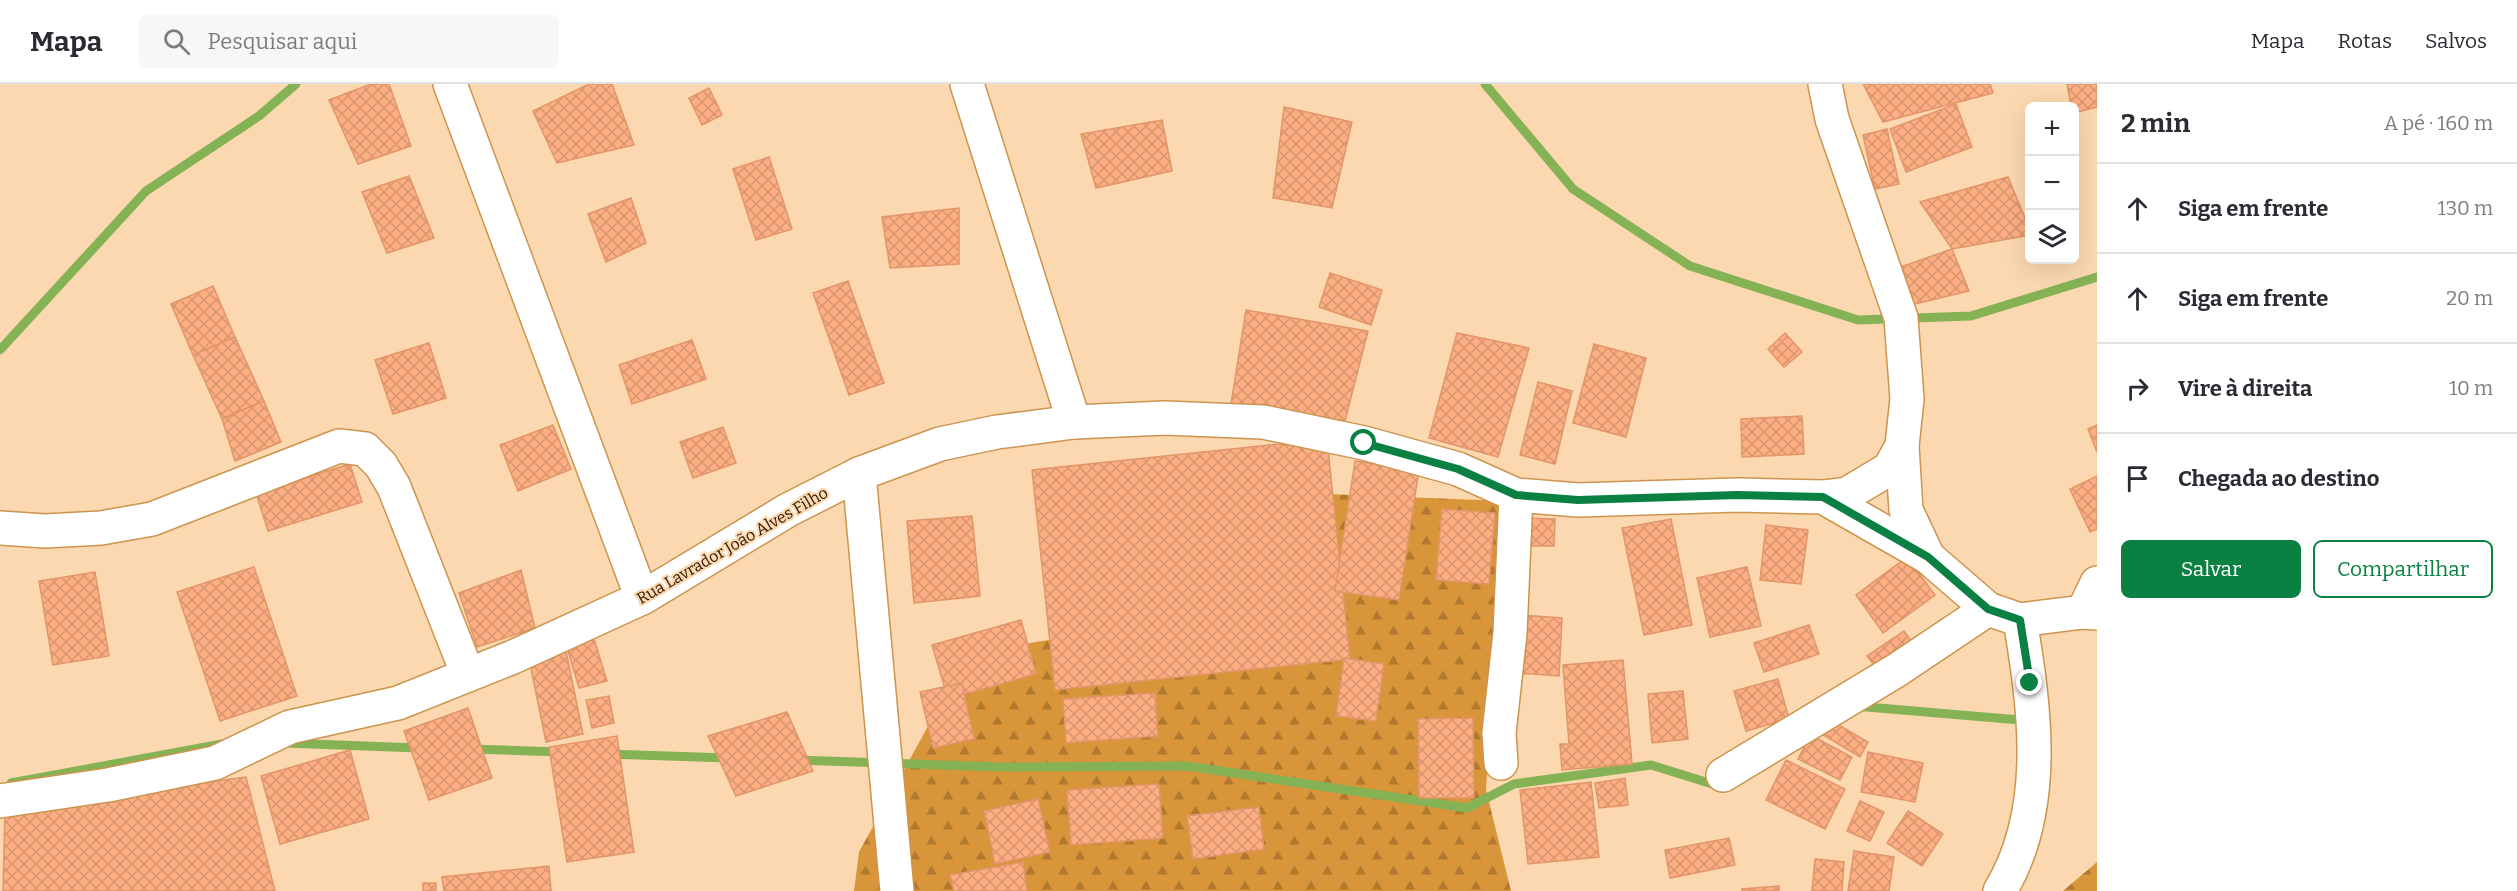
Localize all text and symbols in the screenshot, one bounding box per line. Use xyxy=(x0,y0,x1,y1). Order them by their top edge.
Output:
search box xyxy=(139,14,559,68)
text: Mapa xyxy=(30,25,103,58)
icon: search xyxy=(160,25,193,58)
text: Pesquisar aqui xyxy=(208,28,357,55)
text: Mapa xyxy=(2251,28,2305,54)
text: Rotas xyxy=(2338,28,2392,54)
text: Salvos xyxy=(2425,28,2487,54)
map controls xyxy=(2025,102,2079,264)
button: + xyxy=(2025,102,2079,156)
text: 2 min xyxy=(2121,108,2190,139)
text: A pé · 160 m xyxy=(2384,111,2493,135)
button: − xyxy=(2025,156,2079,210)
icon: ahead xyxy=(2121,192,2154,225)
text: Siga em frente xyxy=(2178,195,2328,222)
text: 130 m xyxy=(2438,196,2493,220)
button: layers xyxy=(2025,210,2079,264)
icon: ahead xyxy=(2121,282,2154,315)
text: Siga em frente xyxy=(2178,285,2328,312)
text: 20 m xyxy=(2446,286,2493,310)
icon: right xyxy=(2121,372,2154,405)
text: Vire à direita xyxy=(2178,375,2312,402)
text: 10 m xyxy=(2449,376,2493,400)
route start xyxy=(1350,429,1376,455)
icon: arrive xyxy=(2121,462,2154,495)
text: Chegada ao destino xyxy=(2178,465,2379,492)
street label: Rua Lavrador João Alves Filho xyxy=(633,483,831,608)
button: Salvar xyxy=(2121,540,2301,598)
button: Compartilhar xyxy=(2313,540,2493,598)
route end xyxy=(2016,669,2042,695)

